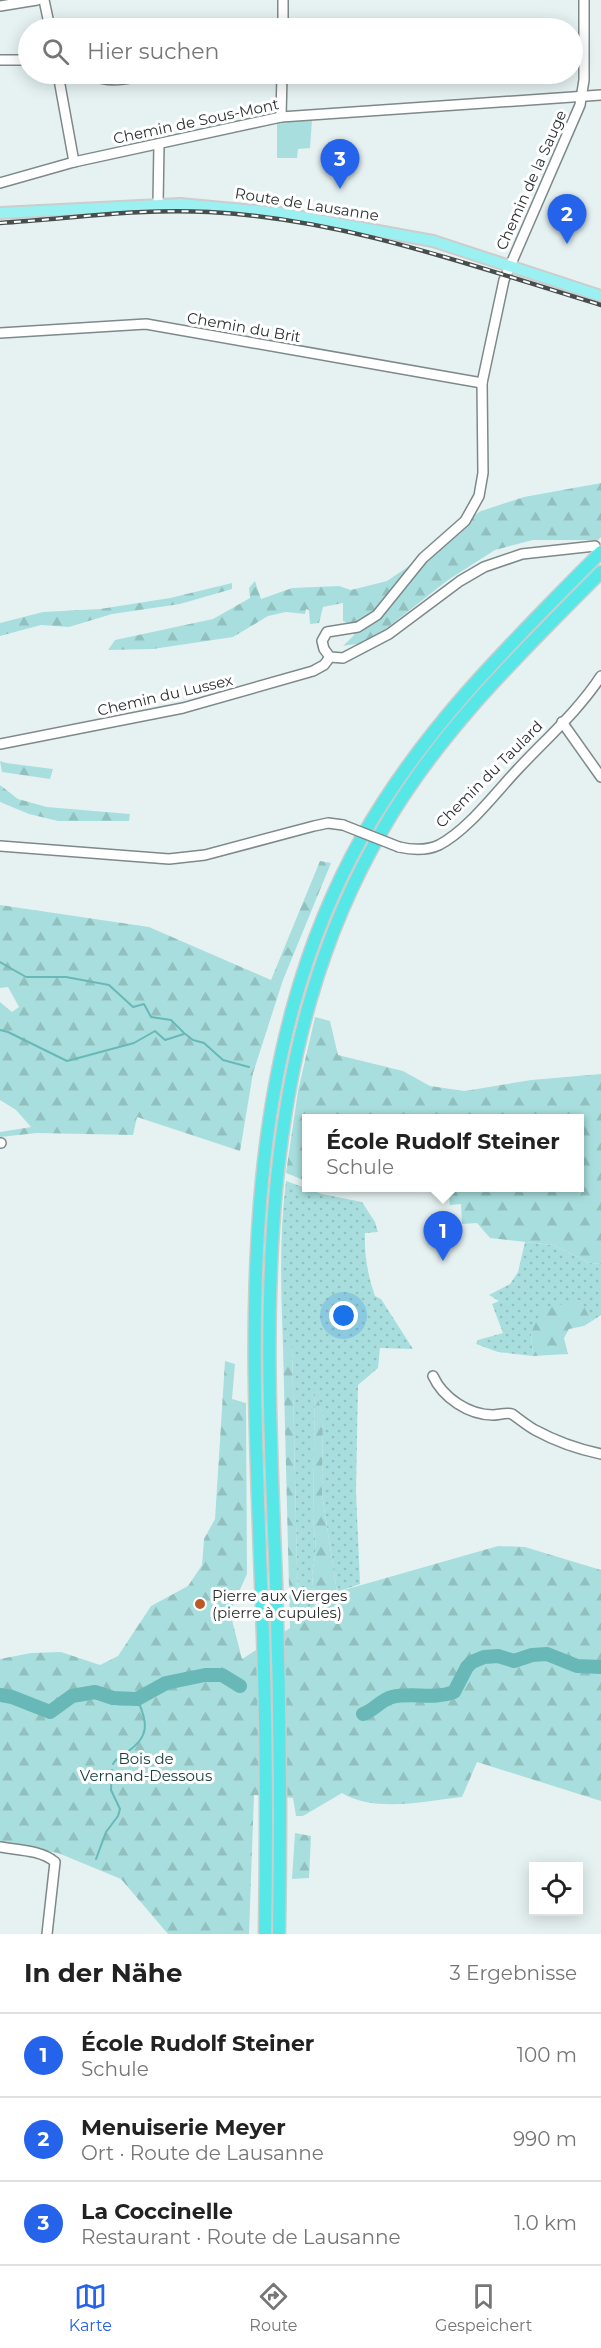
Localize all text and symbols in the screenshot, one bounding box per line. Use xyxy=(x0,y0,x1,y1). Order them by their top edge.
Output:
search box xyxy=(18,18,583,84)
icon: search xyxy=(39,35,72,68)
text: Hier suchen xyxy=(87,38,219,65)
street label: Chemin de Sous-Mont xyxy=(111,94,281,148)
street label: Chemin de la Sauge xyxy=(492,107,570,253)
pin: 3 xyxy=(320,140,360,189)
street label: Route de Lausanne xyxy=(234,183,380,225)
pin: 2 xyxy=(548,194,586,244)
street label: Chemin du Brit xyxy=(186,308,302,346)
street label: Chemin du Lussex xyxy=(95,670,235,720)
street label: Chemin du Taulard xyxy=(431,716,547,832)
popup xyxy=(302,1114,584,1192)
text: École Rudolf Steiner xyxy=(326,1128,560,1155)
text: Schule xyxy=(326,1155,394,1179)
pin: 1 xyxy=(424,1212,462,1261)
your location xyxy=(329,1301,358,1330)
place label: Pierre aux Vierges (pierre à cupules) xyxy=(212,1586,347,1622)
marker: Pierre aux Vierges (pierre à cupules) xyxy=(193,1597,207,1611)
park label: Bois de Vernand-Dessous xyxy=(80,1749,212,1785)
map controls xyxy=(529,1862,583,1916)
button: locate xyxy=(529,1862,583,1916)
text: In der Nähe xyxy=(24,1957,182,1989)
text: 3 Ergebnisse xyxy=(449,1961,577,1985)
text: École Rudolf Steiner xyxy=(81,2030,314,2057)
text: 1 xyxy=(40,2043,47,2067)
text: 100 m xyxy=(517,2043,577,2067)
text: Schule xyxy=(81,2057,149,2081)
text: Menuiserie Meyer xyxy=(81,2114,286,2141)
text: 2 xyxy=(38,2127,49,2151)
text: 990 m xyxy=(513,2127,577,2151)
text: Ort · Route de Lausanne xyxy=(81,2141,324,2165)
text: La Coccinelle xyxy=(81,2198,233,2225)
text: 3 xyxy=(38,2211,49,2235)
text: 1.0 km xyxy=(514,2211,577,2235)
text: Restaurant · Route de Lausanne xyxy=(81,2225,401,2249)
tab: Karte xyxy=(69,2280,112,2335)
tab: Route xyxy=(249,2280,298,2335)
tab: Gespeichert xyxy=(435,2280,532,2335)

